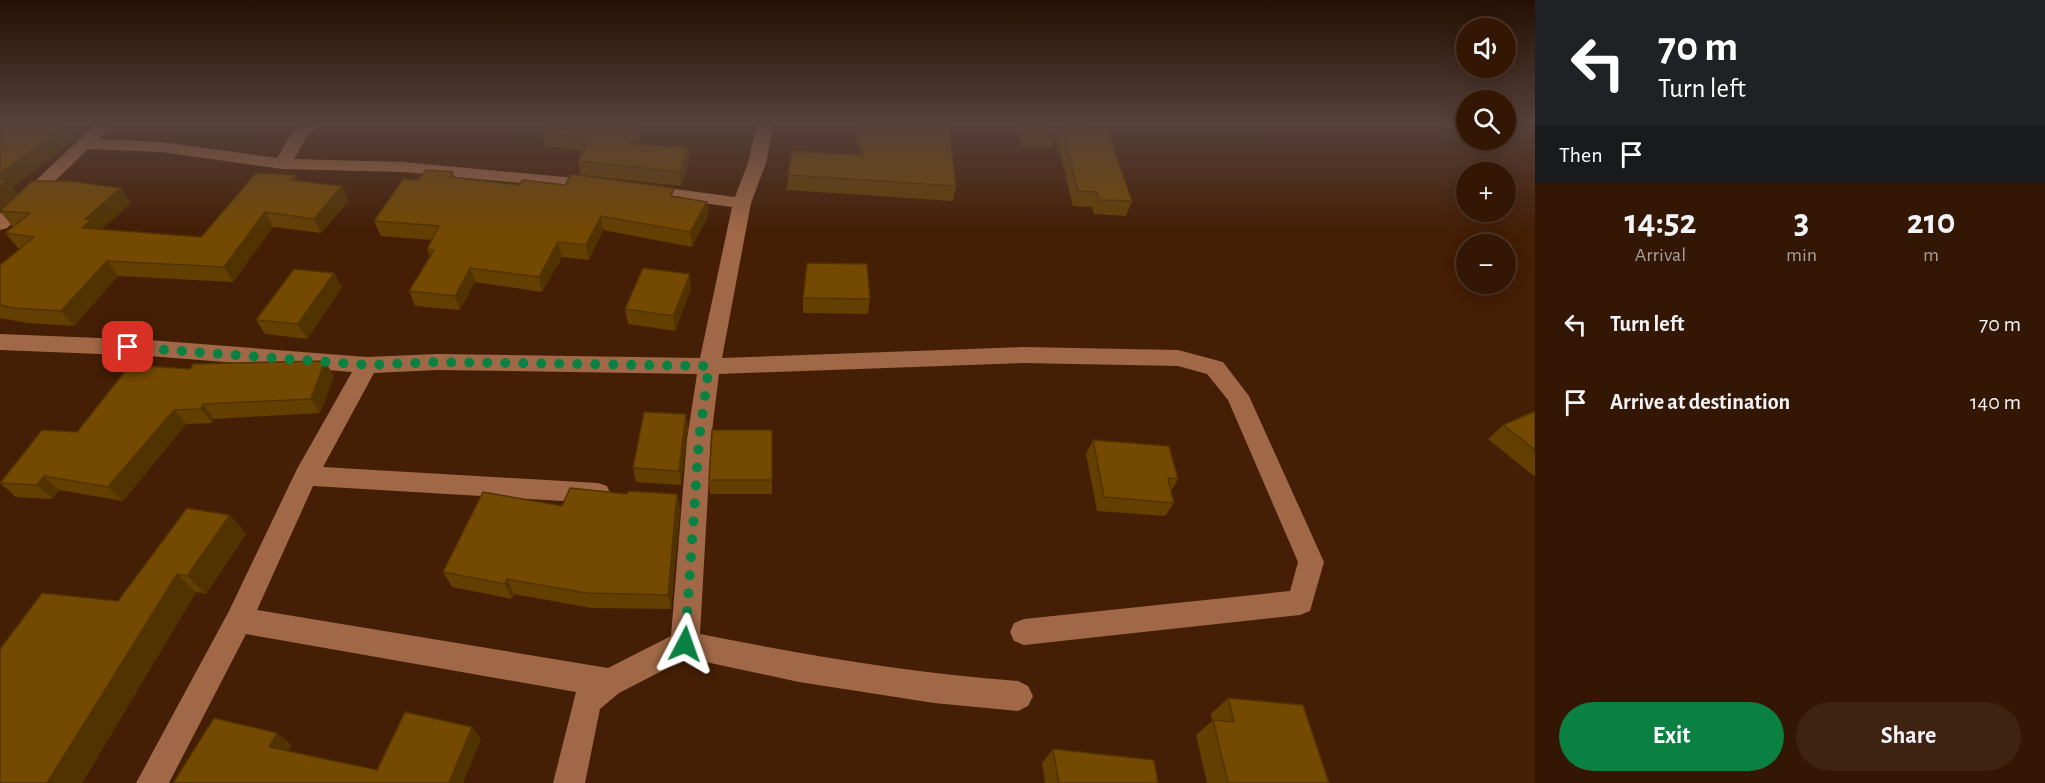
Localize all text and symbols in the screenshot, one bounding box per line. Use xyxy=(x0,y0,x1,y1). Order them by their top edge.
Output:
map controls xyxy=(1456,18,1516,294)
button: sound xyxy=(1456,18,1516,78)
icon: left xyxy=(1559,24,1637,102)
text: 70 m xyxy=(1658,26,1738,68)
text: Turn left xyxy=(1658,75,1746,102)
button: search xyxy=(1456,90,1516,150)
icon: arrive xyxy=(1615,138,1648,171)
text: Then xyxy=(1559,144,1603,166)
button: + xyxy=(1456,162,1516,222)
text: 14:52 xyxy=(1625,204,1696,240)
text: 3 xyxy=(1794,204,1809,240)
text: 210 xyxy=(1907,204,1955,240)
button: − xyxy=(1456,234,1516,294)
text: Arrival xyxy=(1635,245,1686,265)
text: min xyxy=(1786,245,1817,265)
text: m xyxy=(1923,245,1939,265)
icon: left xyxy=(1559,308,1592,341)
text: Turn left xyxy=(1610,313,1684,335)
text: 70 m xyxy=(1979,313,2021,335)
pin xyxy=(102,321,153,372)
icon: arrive xyxy=(111,330,144,363)
icon: arrive xyxy=(1559,386,1592,419)
text: Arrive at destination xyxy=(1610,391,1790,413)
text: 140 m xyxy=(1970,391,2021,413)
position arrow xyxy=(653,612,717,676)
button: Exit xyxy=(1559,702,1784,771)
button: Share xyxy=(1796,702,2021,771)

